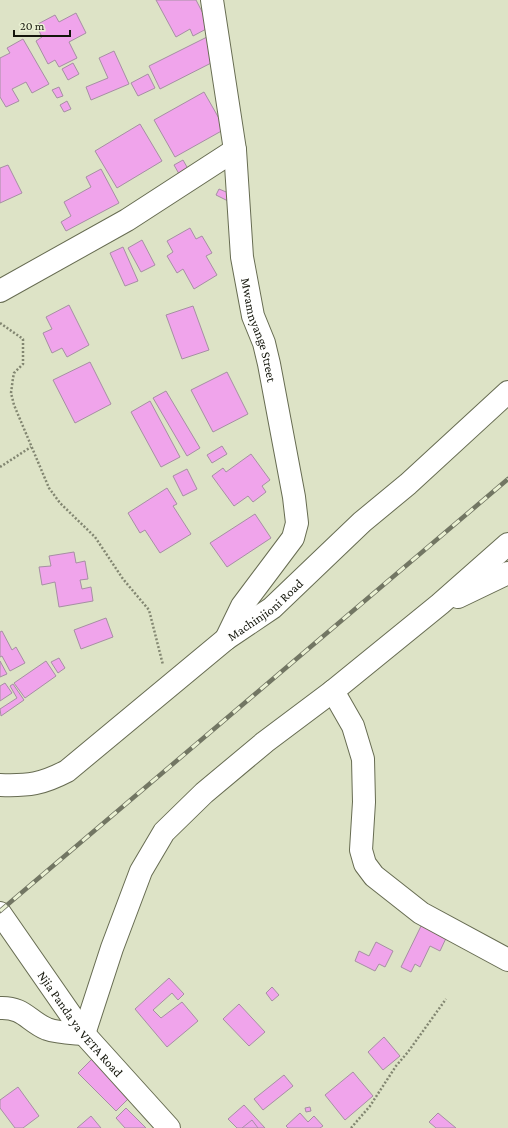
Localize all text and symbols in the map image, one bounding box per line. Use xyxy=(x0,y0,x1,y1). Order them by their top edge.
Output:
scale bar xyxy=(14,12,70,38)
text: 20 m xyxy=(20,19,45,33)
street label: Mwamnyange Street xyxy=(238,277,279,384)
street label: Machinjioni Road xyxy=(225,576,306,644)
street label: Njia Panda ya VETA Road xyxy=(34,968,126,1080)

